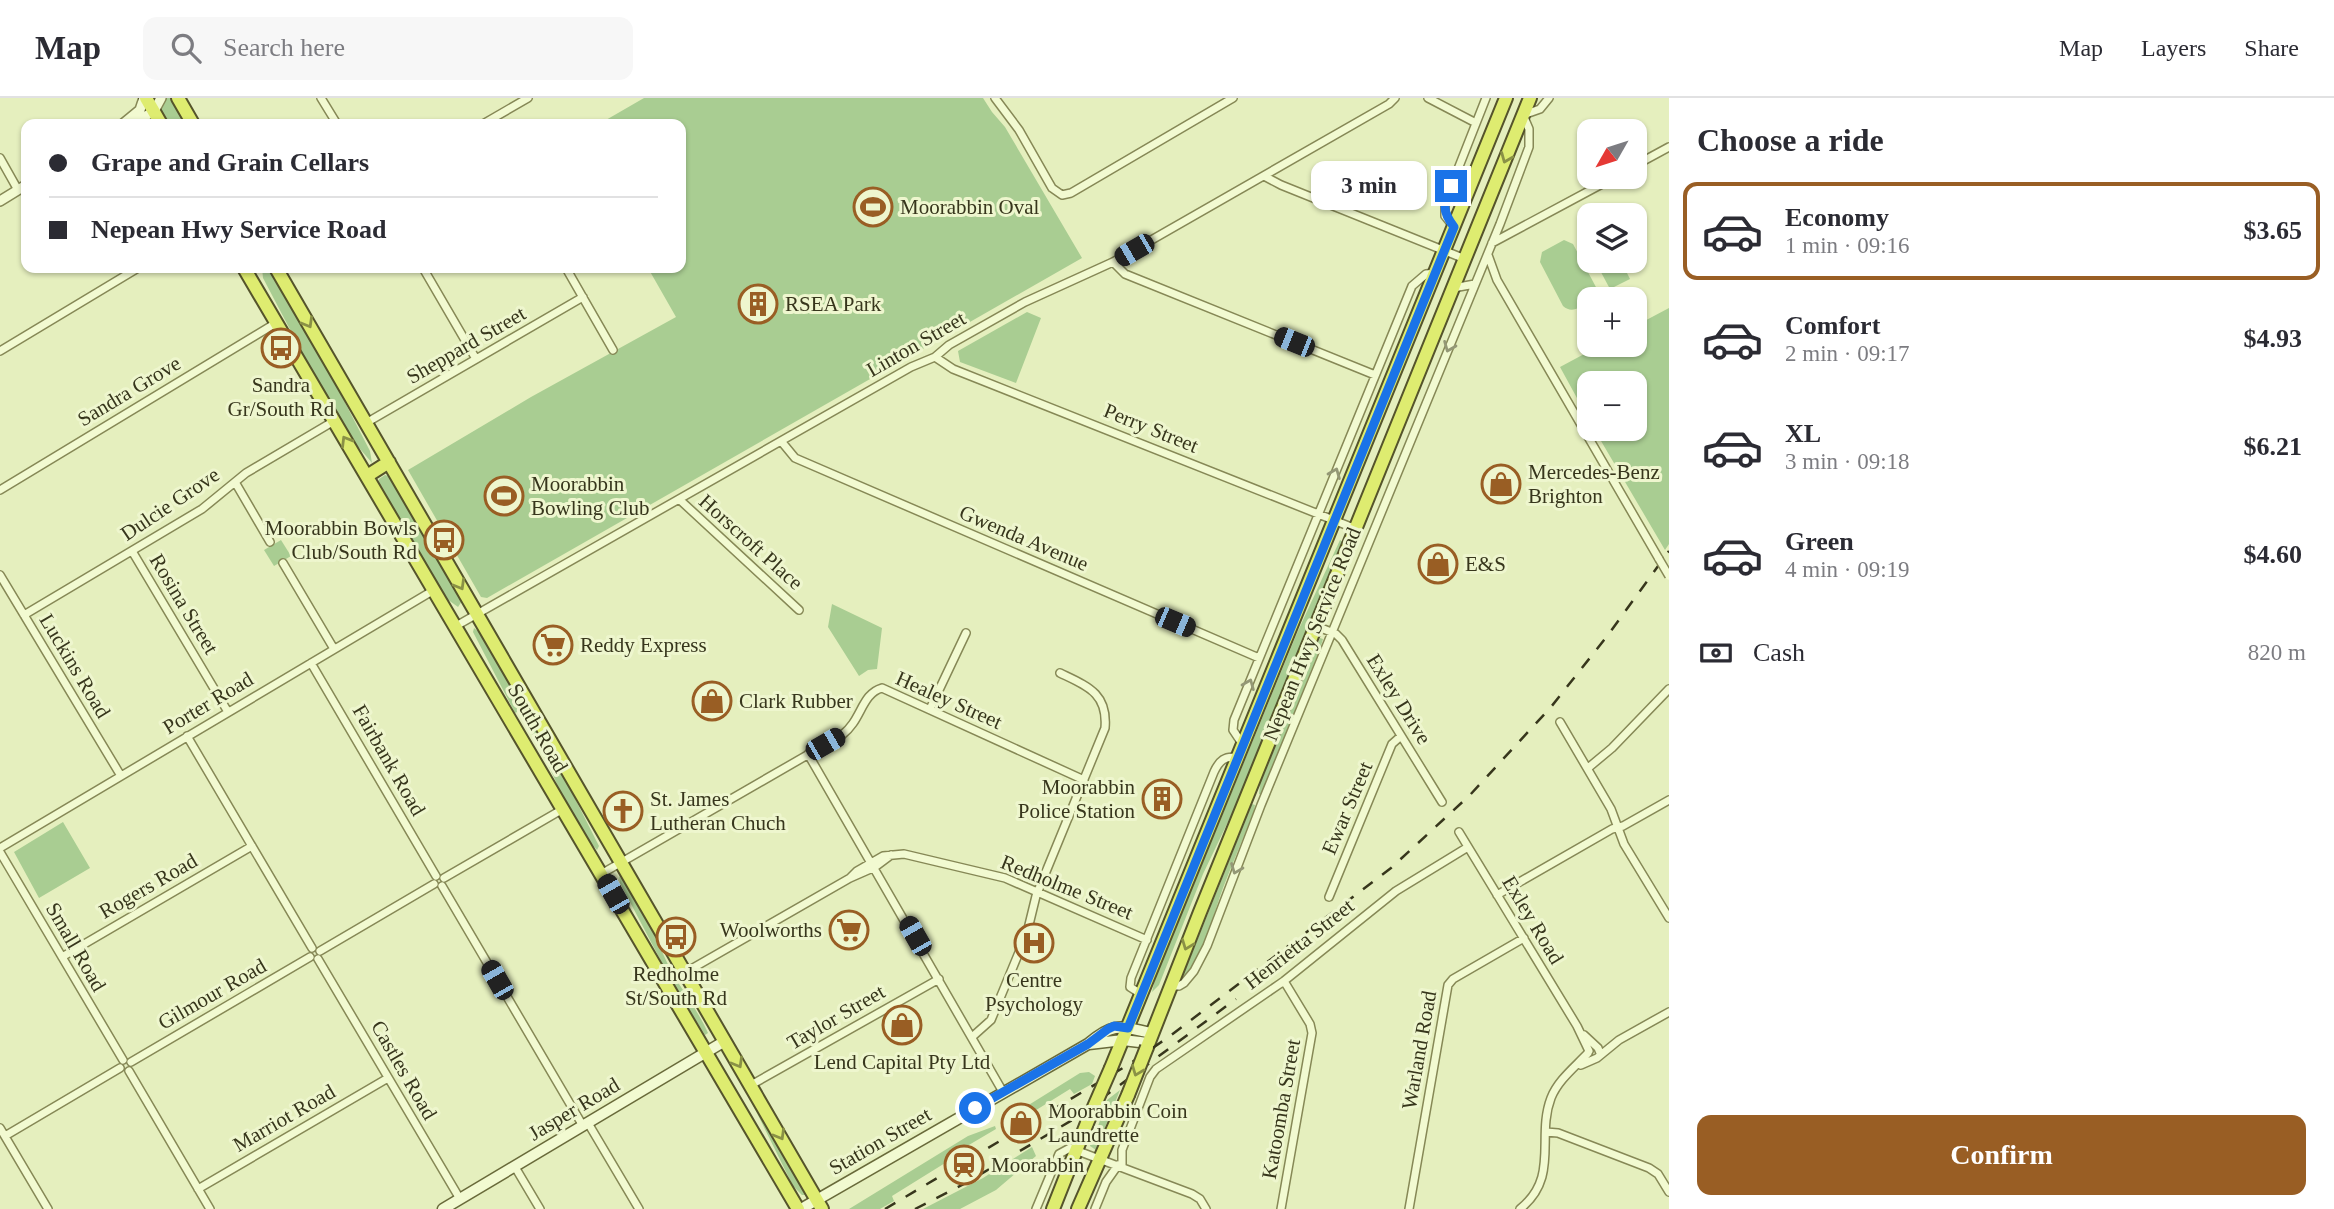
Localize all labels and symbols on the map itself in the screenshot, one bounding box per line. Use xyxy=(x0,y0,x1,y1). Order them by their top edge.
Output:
north arrow xyxy=(1577,119,1647,189)
one-way arrow xyxy=(1500,151,1514,163)
callout: 3 min xyxy=(1311,162,1426,210)
route end xyxy=(1435,170,1467,202)
sports icon: Moorabbin Oval xyxy=(852,186,894,228)
place label: Moorabbin Oval xyxy=(900,195,1040,219)
car xyxy=(1111,230,1158,270)
building icon: RSEA Park xyxy=(737,283,779,325)
place label: RSEA Park xyxy=(785,292,882,316)
street label: Sheppard Street xyxy=(402,301,530,389)
street label: Linton Street xyxy=(862,306,970,382)
one-way arrow xyxy=(300,315,313,328)
car xyxy=(1271,324,1318,360)
bus stop icon: Sandra Gr/South Rd xyxy=(260,327,302,369)
one-way arrow xyxy=(1443,339,1457,352)
street label: Sandra Grove xyxy=(73,351,185,431)
place label: Sandra Gr/South Rd xyxy=(228,373,335,421)
street label: Perry Street xyxy=(1100,398,1202,458)
one-way arrow xyxy=(342,436,355,449)
place label: Mercedes-Benz Brighton xyxy=(1528,460,1660,508)
street label: Dulcie Grove xyxy=(116,462,224,546)
shop icon: Mercedes-Benz Brighton xyxy=(1480,463,1522,505)
one-way arrow xyxy=(1326,468,1340,480)
place label: Moorabbin Bowling Club xyxy=(531,472,649,520)
sports icon: Moorabbin Bowling Club xyxy=(483,475,525,517)
street label: Horscroft Place xyxy=(694,489,808,595)
street label: Gwenda Avenue xyxy=(956,500,1092,576)
place label: Moorabbin Bowls Club/South Rd xyxy=(265,516,417,564)
bus stop icon: Moorabbin Bowls Club/South Rd xyxy=(423,519,465,561)
street label: Nepean Hwy Service Road xyxy=(1258,523,1366,744)
shop icon: E&S xyxy=(1417,543,1459,585)
street label: Rosina Street xyxy=(145,550,223,659)
place label: E&S xyxy=(1465,552,1506,576)
one-way arrow xyxy=(452,578,465,591)
car xyxy=(1152,604,1199,640)
street label: Luckins Road xyxy=(35,610,116,723)
supermarket icon: Reddy Express xyxy=(532,624,574,666)
place label: Reddy Express xyxy=(580,633,707,657)
street label: Exley Drive xyxy=(1362,649,1436,749)
street label: Porter Road xyxy=(159,666,258,739)
street label: Healey Street xyxy=(892,666,1006,734)
one-way arrow xyxy=(1240,678,1254,690)
street label: South Road xyxy=(503,679,573,777)
shop icon: Clark Rubber xyxy=(691,680,733,722)
place label: Clark Rubber xyxy=(739,689,853,713)
street label: Fairbank Road xyxy=(348,700,431,820)
car xyxy=(802,724,849,764)
street label: Ewar Street xyxy=(1317,758,1377,858)
place label: Moorabbin Police Station xyxy=(1018,775,1135,823)
building icon: Moorabbin Police Station xyxy=(1141,778,1183,820)
place label: St. James Lutheran Chuch xyxy=(650,787,786,835)
church icon: St. James Lutheran Chuch xyxy=(602,790,644,832)
street label: Rogers Road xyxy=(95,848,202,924)
street label: Redholme Street xyxy=(997,850,1137,925)
one-way arrow xyxy=(1230,862,1244,874)
car xyxy=(594,871,633,917)
street label: Exley Road xyxy=(1497,872,1569,969)
street label: Henrietta Street xyxy=(1239,894,1359,994)
street label: Small Road xyxy=(41,898,111,996)
supermarket icon: Woolworths xyxy=(828,909,870,951)
car xyxy=(896,913,935,959)
bus stop icon: Redholme St/South Rd xyxy=(655,916,697,958)
place label: Woolworths xyxy=(720,918,822,942)
hospital icon: Centre Psychology xyxy=(1013,922,1055,964)
one-way arrow xyxy=(1181,938,1195,950)
street label: Gilmour Road xyxy=(154,953,271,1035)
car xyxy=(478,957,517,1003)
place label: Redholme St/South Rd xyxy=(625,962,728,1010)
place label: Centre Psychology xyxy=(985,968,1083,1016)
street label: Taylor Street xyxy=(783,979,889,1055)
street label: Warland Road xyxy=(1397,988,1441,1111)
shop icon: Lend Capital Pty Ltd xyxy=(881,1004,923,1046)
street label: Castles Road xyxy=(366,1016,442,1124)
street label: Katoomba Street xyxy=(1257,1037,1305,1181)
place label: Lend Capital Pty Ltd xyxy=(814,1050,991,1074)
one-way arrow xyxy=(730,1055,743,1068)
one-way arrow xyxy=(1132,1064,1146,1076)
street label: Jasper Road xyxy=(524,1072,624,1146)
street label: Marriot Road xyxy=(229,1079,340,1157)
route start xyxy=(959,1092,991,1124)
place label: Moorabbin Coin Laundrette xyxy=(1048,1099,1188,1147)
street label: Station Street xyxy=(825,1102,935,1180)
shop icon: Moorabbin Coin Laundrette xyxy=(1000,1102,1042,1144)
one-way arrow xyxy=(772,1128,785,1141)
station icon: Moorabbin xyxy=(943,1144,985,1186)
place label: Moorabbin xyxy=(991,1153,1085,1177)

